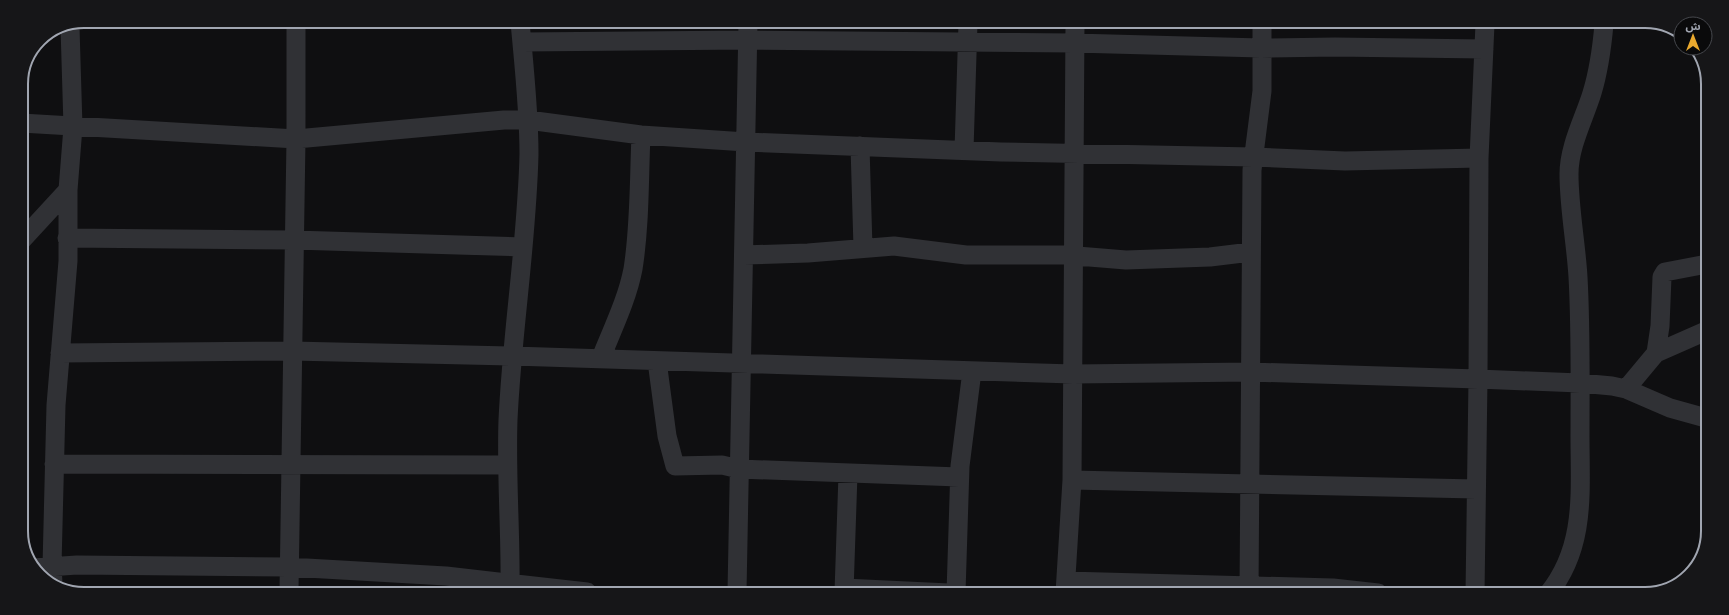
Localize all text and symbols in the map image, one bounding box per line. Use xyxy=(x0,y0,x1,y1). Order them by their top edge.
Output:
north arrow xyxy=(1673,16,1713,56)
text: ش xyxy=(1685,19,1701,33)

